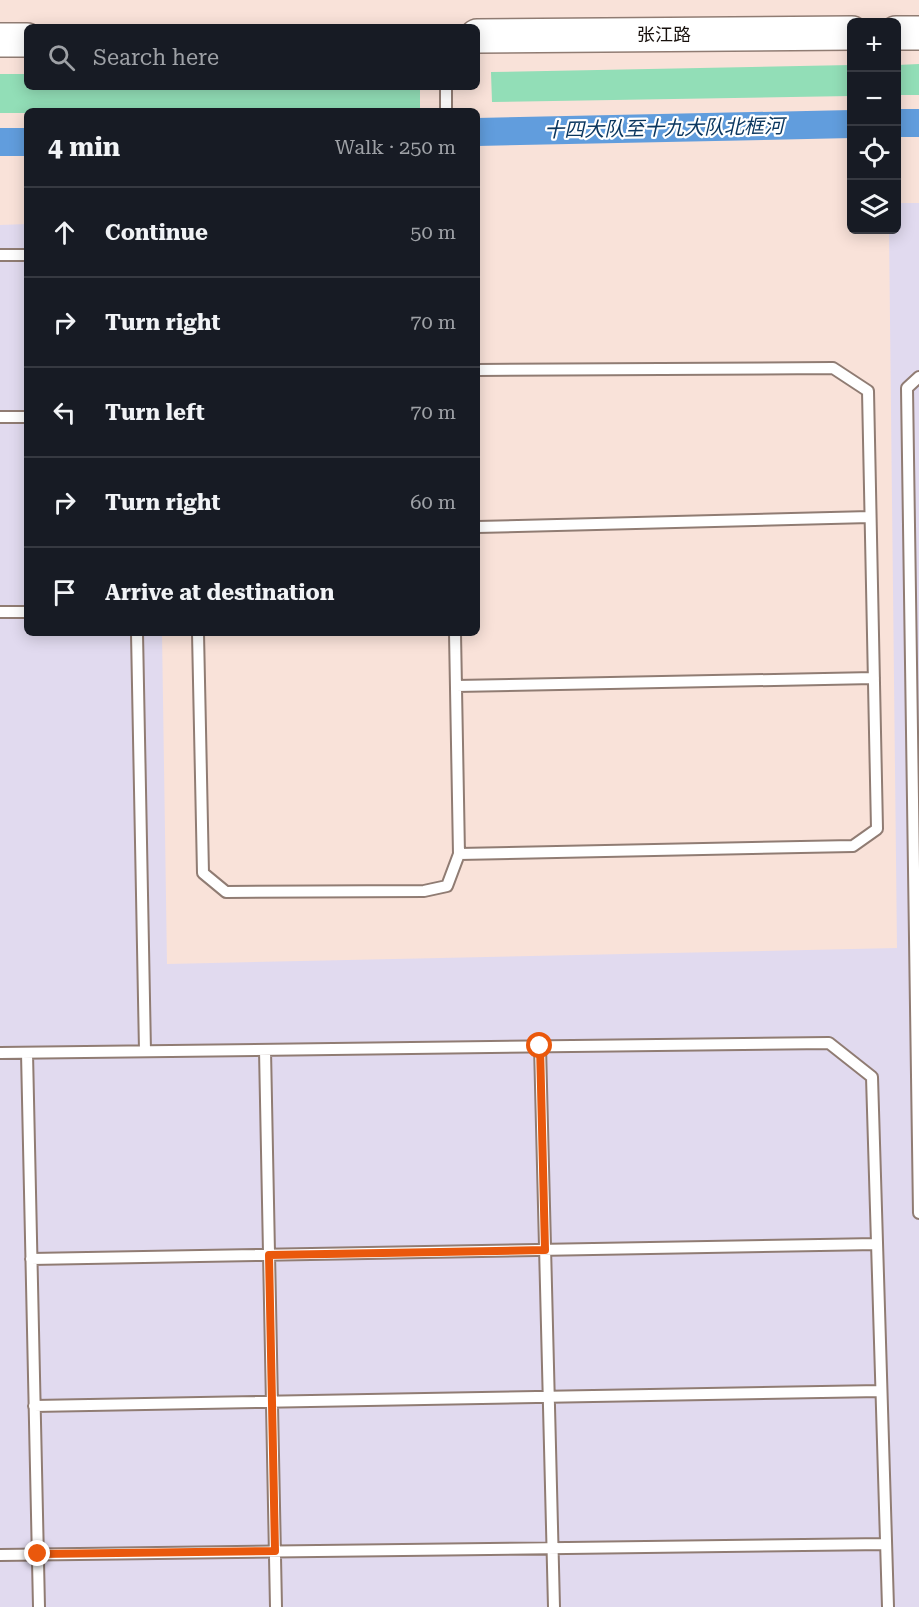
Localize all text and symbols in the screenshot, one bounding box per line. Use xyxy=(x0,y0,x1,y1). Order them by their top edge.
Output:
map controls xyxy=(847,18,901,234)
button: + xyxy=(847,18,901,72)
search box xyxy=(24,24,480,90)
street label: 张江路 xyxy=(637,24,691,45)
icon: search xyxy=(45,41,78,74)
text: Search here xyxy=(93,45,219,70)
button: − xyxy=(847,72,901,126)
water label: 十四大队至十九大队北框河 xyxy=(544,114,788,142)
button: locate xyxy=(847,126,901,180)
text: 4 min xyxy=(48,132,120,162)
text: Walk · 250 m xyxy=(335,135,456,159)
button: layers xyxy=(847,180,901,234)
icon: ahead xyxy=(48,216,81,249)
text: Continue xyxy=(105,220,208,245)
text: 50 m xyxy=(410,220,456,244)
icon: right xyxy=(48,306,81,339)
text: Turn right xyxy=(105,310,220,335)
text: 70 m xyxy=(410,310,456,334)
icon: left xyxy=(48,396,81,429)
text: Turn left xyxy=(105,400,205,425)
text: 70 m xyxy=(410,400,456,424)
icon: right xyxy=(48,486,81,519)
text: Turn right xyxy=(105,490,220,515)
text: 60 m xyxy=(410,490,456,514)
icon: arrive xyxy=(48,576,81,609)
text: Arrive at destination xyxy=(105,580,334,605)
route start xyxy=(526,1032,552,1058)
route end xyxy=(24,1540,50,1566)

